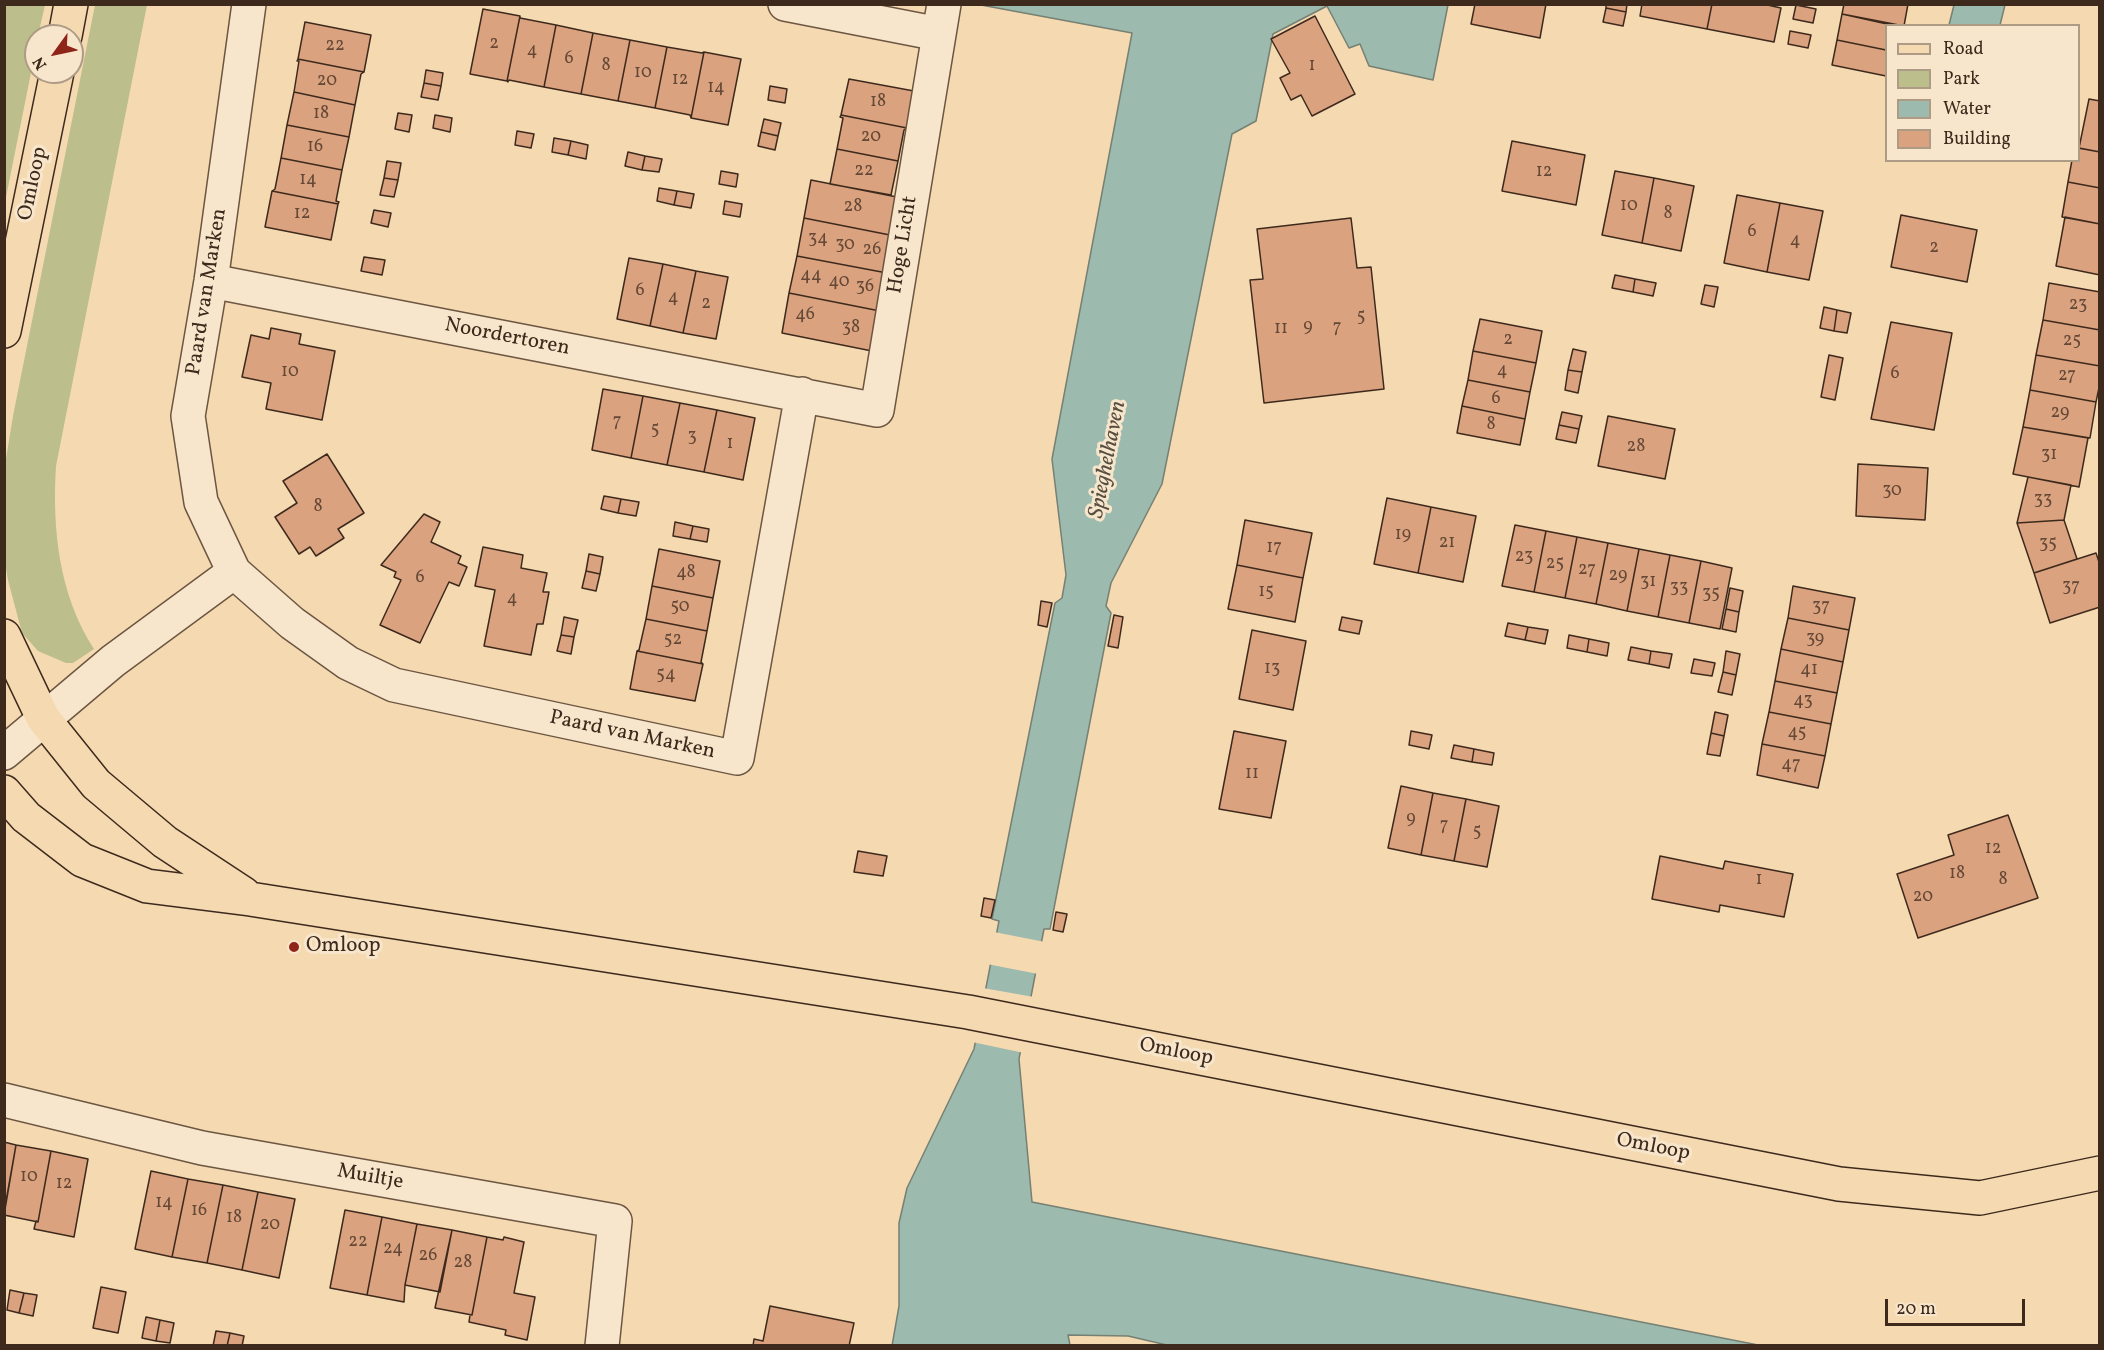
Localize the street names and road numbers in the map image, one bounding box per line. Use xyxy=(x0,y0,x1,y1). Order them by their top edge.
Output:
street label: Omloop xyxy=(14,145,54,223)
street label: Hoge Licht xyxy=(884,194,924,296)
street label: Paard van Marken xyxy=(182,207,234,377)
street label: Noordertoren xyxy=(442,314,572,362)
street label: Paard van Marken xyxy=(547,706,717,766)
street label: Omloop xyxy=(1137,1034,1215,1072)
street label: Omloop xyxy=(1614,1129,1692,1167)
street label: Muiltje xyxy=(335,1160,405,1196)

